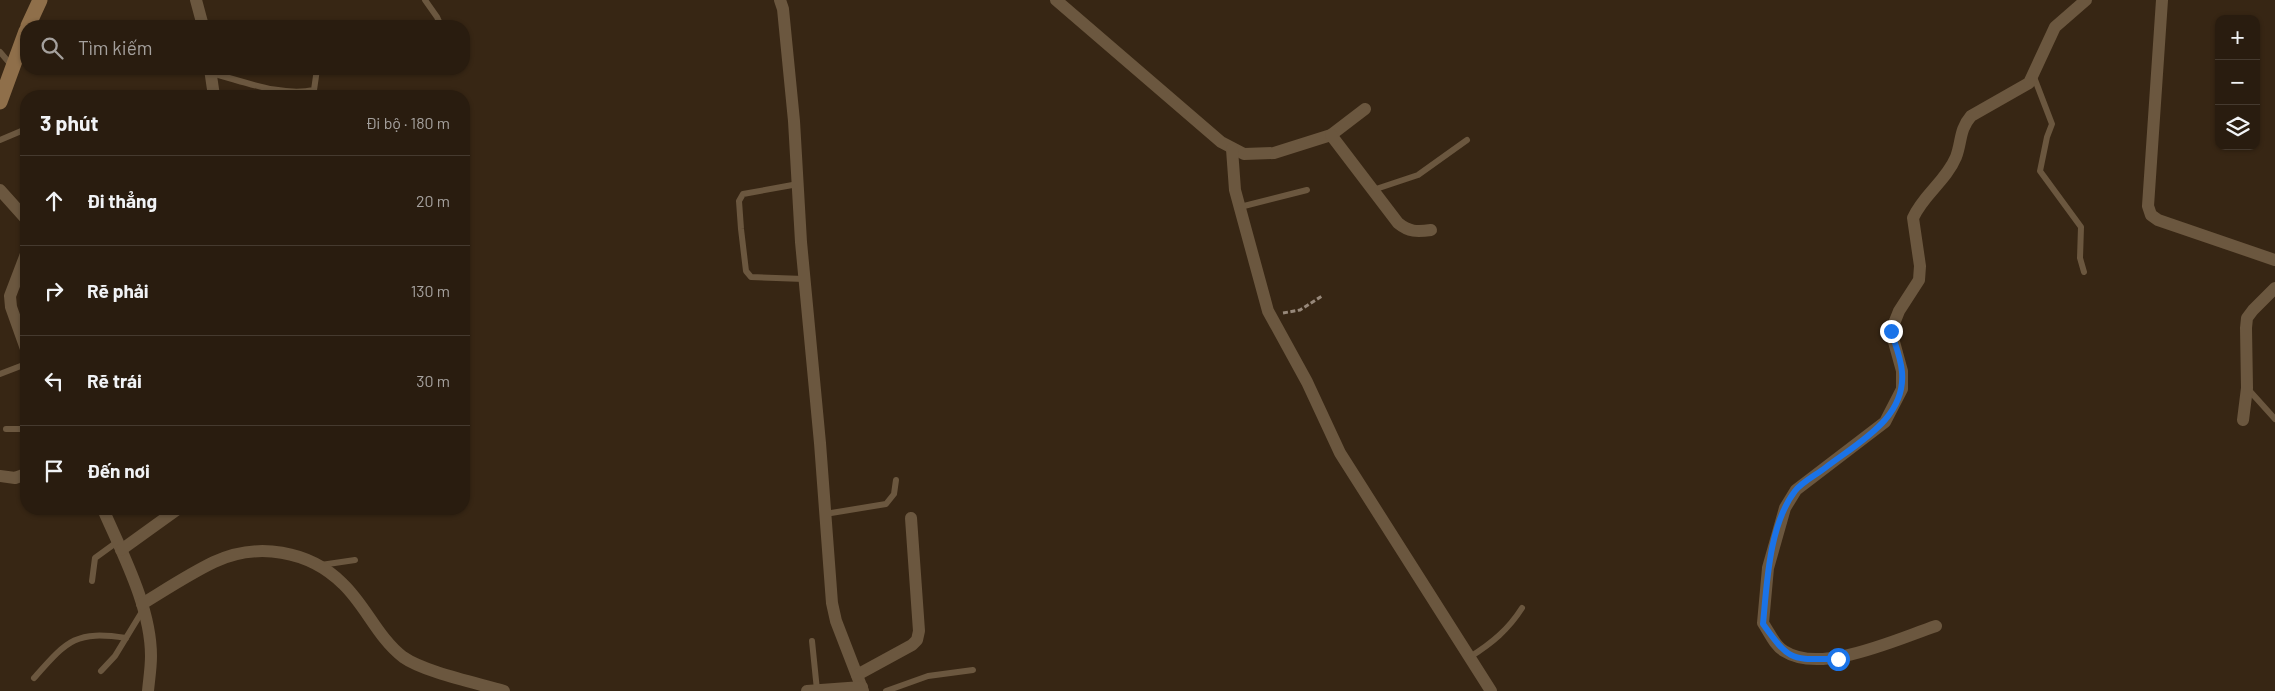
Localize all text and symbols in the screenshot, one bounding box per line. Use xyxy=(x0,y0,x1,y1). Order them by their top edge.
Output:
map controls xyxy=(2215,15,2260,150)
button: + xyxy=(2215,15,2260,60)
search box xyxy=(20,20,470,75)
icon: search xyxy=(38,34,66,62)
text: Tìm kiếm xyxy=(78,36,153,59)
button: − xyxy=(2215,60,2260,105)
button: layers xyxy=(2215,105,2260,150)
text: 3 phút xyxy=(40,110,98,135)
text: Đi bộ · 180 m xyxy=(365,113,450,132)
icon: ahead xyxy=(40,187,68,215)
text: Đi thẳng xyxy=(87,189,157,212)
text: 20 m xyxy=(416,191,450,210)
icon: right xyxy=(40,277,68,305)
text: Rẽ phải xyxy=(87,279,149,302)
text: 130 m xyxy=(411,281,450,300)
route end xyxy=(1880,320,1903,343)
icon: left xyxy=(40,367,68,395)
text: Rẽ trái xyxy=(87,369,142,392)
text: 30 m xyxy=(416,371,450,390)
icon: arrive xyxy=(40,457,68,485)
text: Đến nơi xyxy=(87,459,150,482)
route start xyxy=(1827,648,1850,671)

